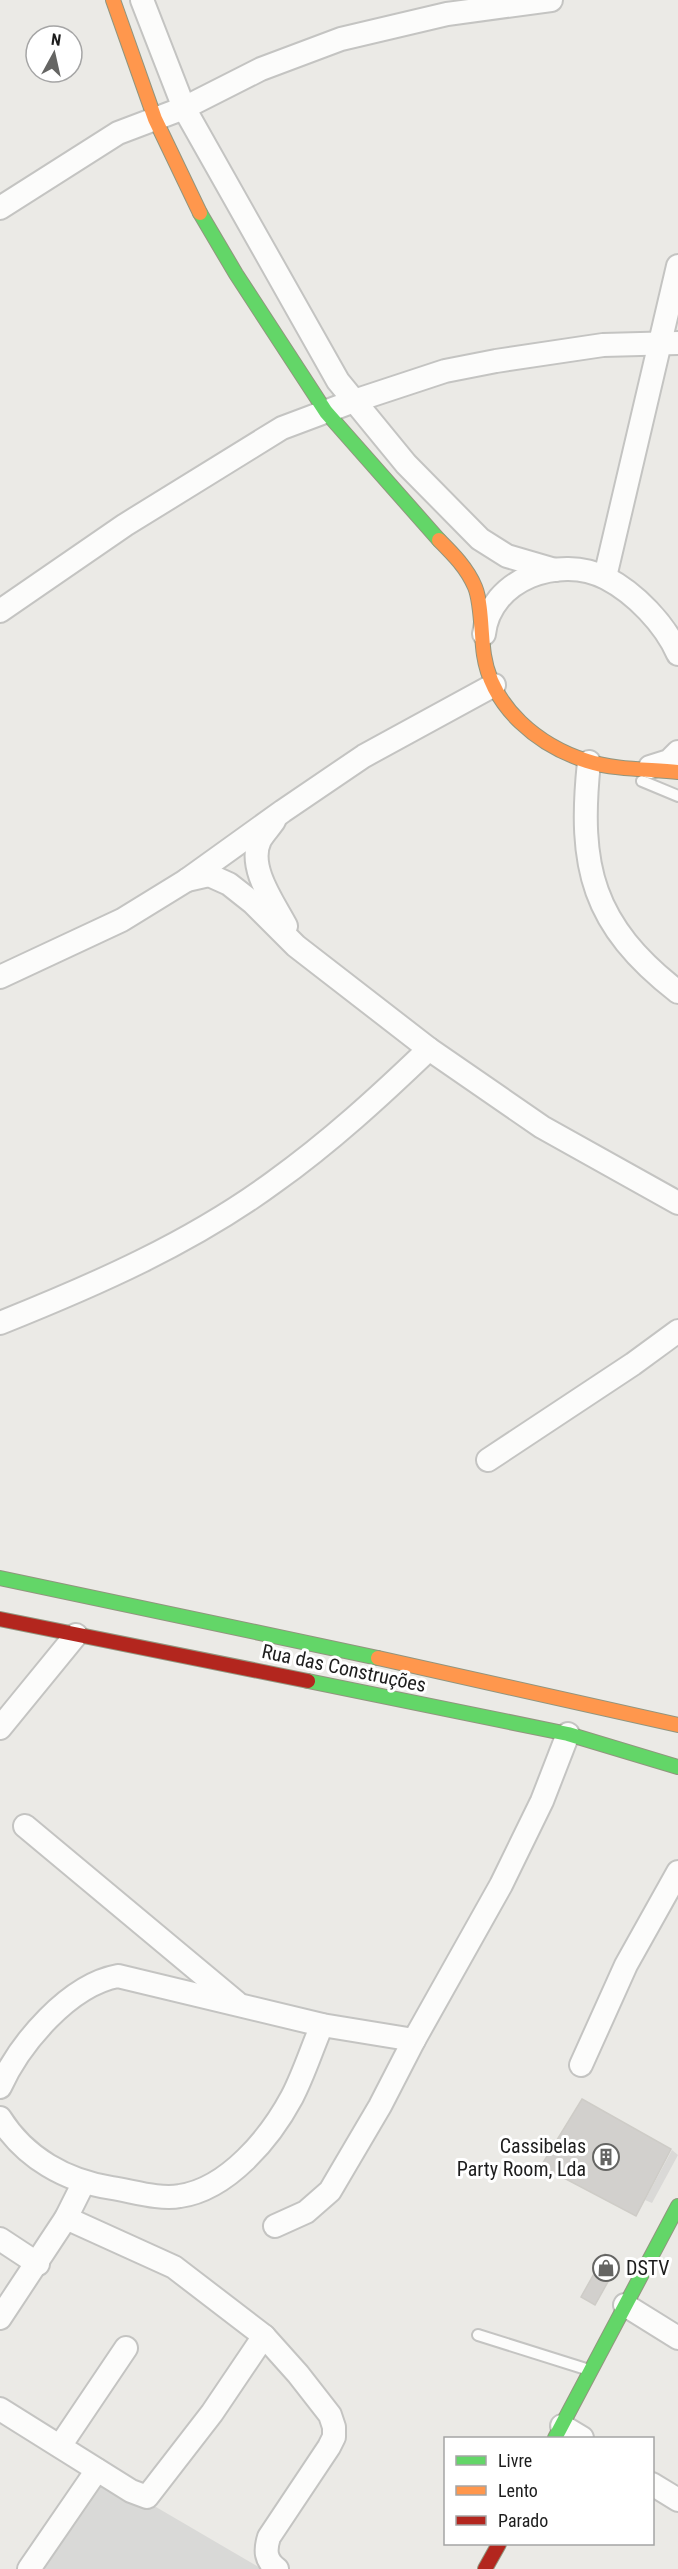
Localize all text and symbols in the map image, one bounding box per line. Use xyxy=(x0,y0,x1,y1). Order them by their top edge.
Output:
north arrow xyxy=(24,24,84,84)
text: N xyxy=(50,30,62,50)
street label: Rua das Construções xyxy=(260,1639,428,1697)
place label: Cassibelas Party Room, Lda xyxy=(457,2134,586,2181)
building icon: Cassibelas Party Room, Lda xyxy=(591,2142,621,2172)
shop icon: DSTV xyxy=(591,2253,621,2283)
place label: DSTV xyxy=(626,2256,670,2280)
legend xyxy=(444,2437,654,2545)
text: Livre xyxy=(498,2450,532,2471)
text: Lento xyxy=(498,2480,538,2501)
text: Parado xyxy=(498,2510,548,2531)

